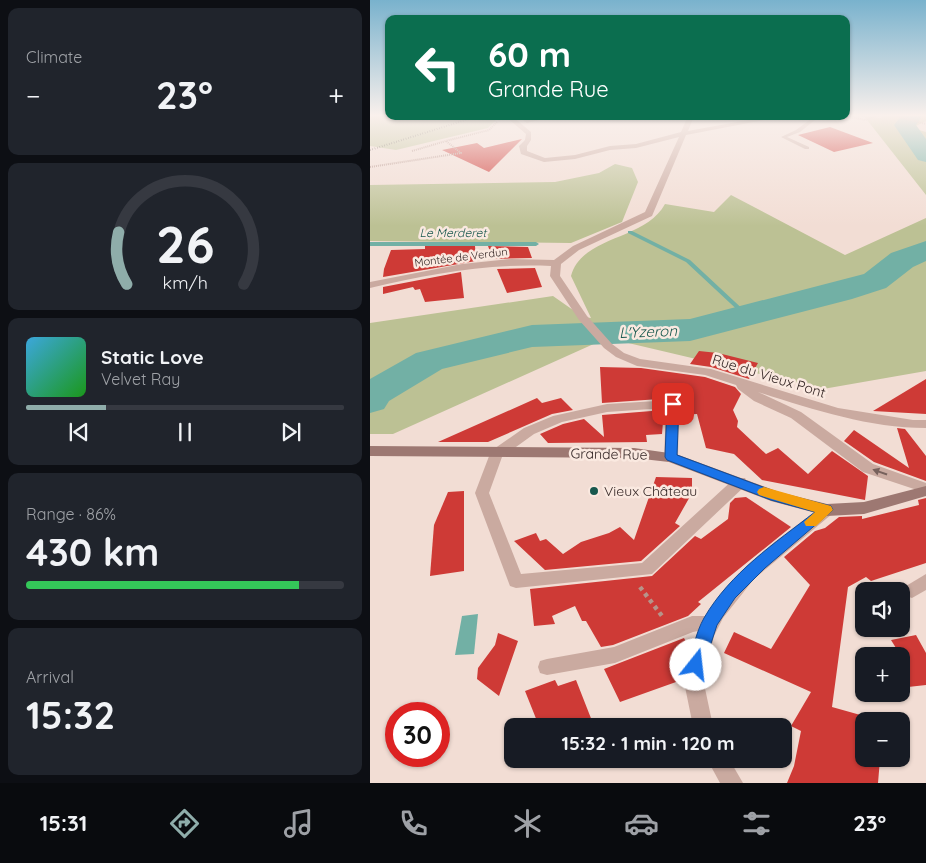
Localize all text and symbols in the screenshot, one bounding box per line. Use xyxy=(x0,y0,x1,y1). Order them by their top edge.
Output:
text: 60 m xyxy=(488,32,571,76)
icon: left xyxy=(405,35,470,100)
text: Climate xyxy=(26,47,82,67)
text: 23° xyxy=(156,71,213,119)
text: Grande Rue xyxy=(488,75,609,103)
text: − xyxy=(26,78,41,113)
text: + xyxy=(328,78,344,113)
text: 26 xyxy=(156,211,214,276)
water label: Le Merderet xyxy=(420,225,488,240)
street label: Montée de Verdun xyxy=(414,244,508,270)
text: km/h xyxy=(162,271,208,293)
water label: L'Yzeron xyxy=(619,321,678,342)
text: Static Love xyxy=(101,345,204,369)
street label: Rue du Vieux Pont xyxy=(710,350,828,402)
text: Velvet Ray xyxy=(101,369,180,389)
pin xyxy=(652,383,694,425)
icon: arrive xyxy=(659,390,687,418)
icon: previous xyxy=(65,418,93,446)
icon: pause xyxy=(171,418,199,446)
icon: next xyxy=(277,418,305,446)
street label: Grande Rue xyxy=(570,444,648,464)
one-way arrow xyxy=(872,468,887,476)
place label: Vieux Château xyxy=(604,482,697,500)
marker: Vieux Château xyxy=(588,485,600,497)
text: Range · 86% xyxy=(26,504,116,524)
text: 430 km xyxy=(26,528,159,576)
map controls xyxy=(855,582,910,767)
button: sound xyxy=(855,582,910,637)
position arrow xyxy=(669,638,721,690)
button: + xyxy=(855,647,910,702)
text: Arrival xyxy=(26,667,74,687)
text: 15:32 xyxy=(26,691,115,739)
speed limit sign: 30 xyxy=(385,702,450,767)
button: − xyxy=(855,712,910,767)
text: 15:32 · 1 min · 120 m xyxy=(562,731,735,755)
icon: directions xyxy=(167,806,202,841)
icon: music xyxy=(281,806,316,841)
icon: phone xyxy=(396,806,431,841)
icon: climate xyxy=(510,806,545,841)
icon: car xyxy=(624,806,659,841)
icon: filters xyxy=(739,806,774,841)
text: 15:31 xyxy=(40,809,87,837)
text: 23° xyxy=(853,809,886,837)

